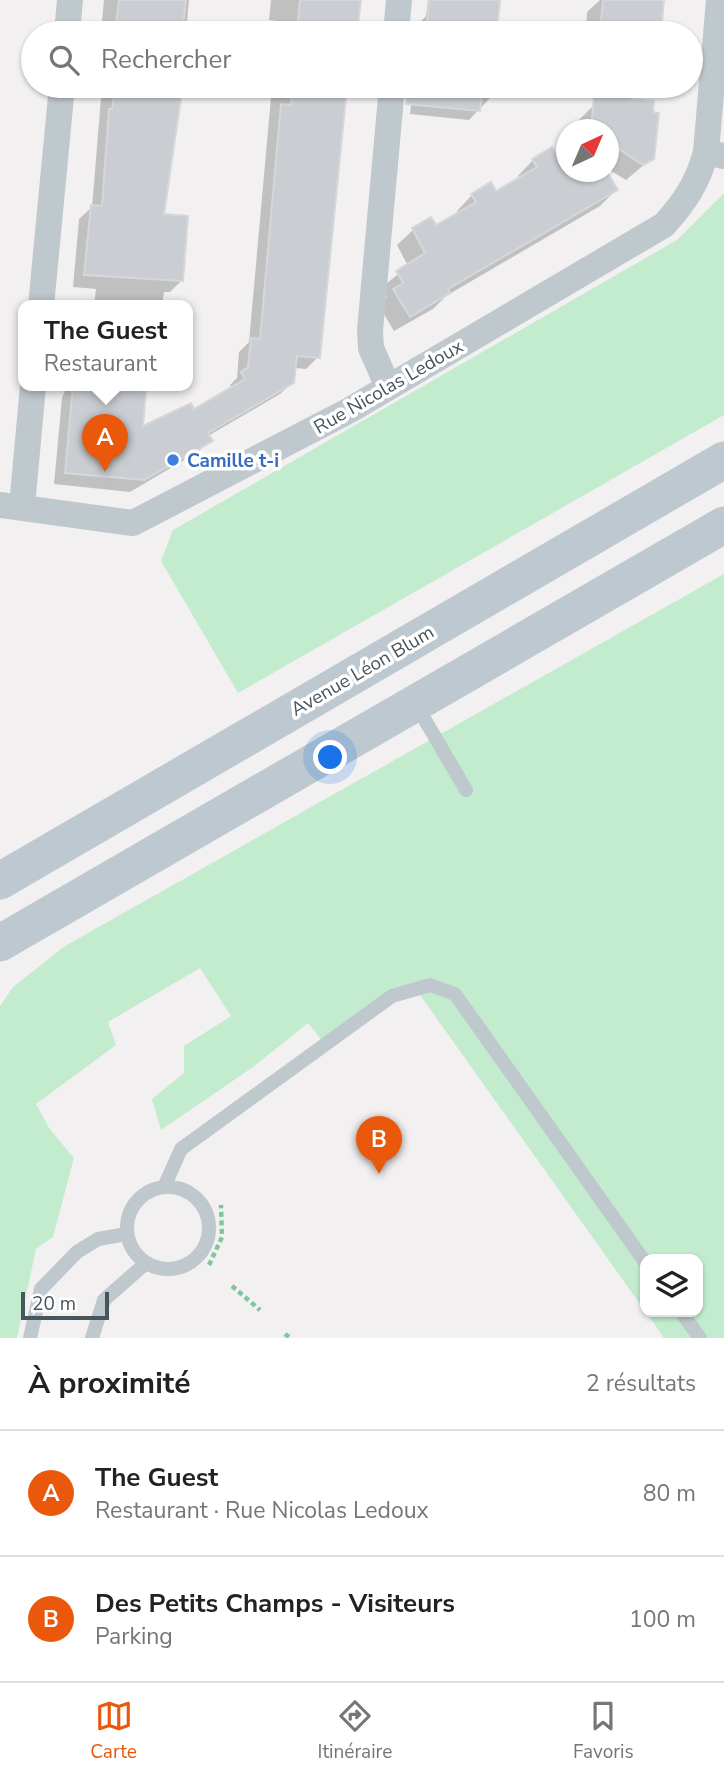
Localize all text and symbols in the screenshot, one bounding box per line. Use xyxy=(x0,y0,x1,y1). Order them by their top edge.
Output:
search box xyxy=(21,21,703,98)
icon: search xyxy=(45,41,83,79)
text: Rechercher xyxy=(101,42,232,77)
north arrow xyxy=(556,119,619,182)
popup xyxy=(18,300,193,391)
text: The Guest xyxy=(44,313,167,348)
street label: Rue Nicolas Ledoux xyxy=(309,334,468,440)
text: Restaurant xyxy=(44,348,157,379)
pin: A xyxy=(82,414,128,472)
place label: Camille t-i xyxy=(187,448,279,474)
marker: Camille t-i xyxy=(165,452,181,468)
street label: Avenue Léon Blum xyxy=(286,619,439,723)
your location xyxy=(313,740,347,774)
pin: B xyxy=(356,1116,402,1174)
map controls xyxy=(640,1254,703,1317)
button: layers xyxy=(640,1254,703,1317)
scale bar xyxy=(21,1289,108,1321)
text: 20 m xyxy=(32,1291,76,1317)
text: À proximité xyxy=(28,1363,190,1404)
text: 2 résultats xyxy=(586,1368,696,1399)
text: The Guest xyxy=(95,1460,218,1495)
text: A xyxy=(42,1478,60,1509)
text: 80 m xyxy=(643,1478,696,1509)
text: Restaurant · Rue Nicolas Ledoux xyxy=(95,1495,429,1526)
text: Des Petits Champs - Visiteurs xyxy=(95,1586,455,1621)
text: B xyxy=(43,1604,59,1635)
text: 100 m xyxy=(629,1604,696,1635)
text: Parking xyxy=(95,1621,173,1652)
tab: Carte xyxy=(90,1697,137,1765)
tab: Itinéraire xyxy=(318,1697,392,1765)
tab: Favoris xyxy=(573,1697,634,1765)

